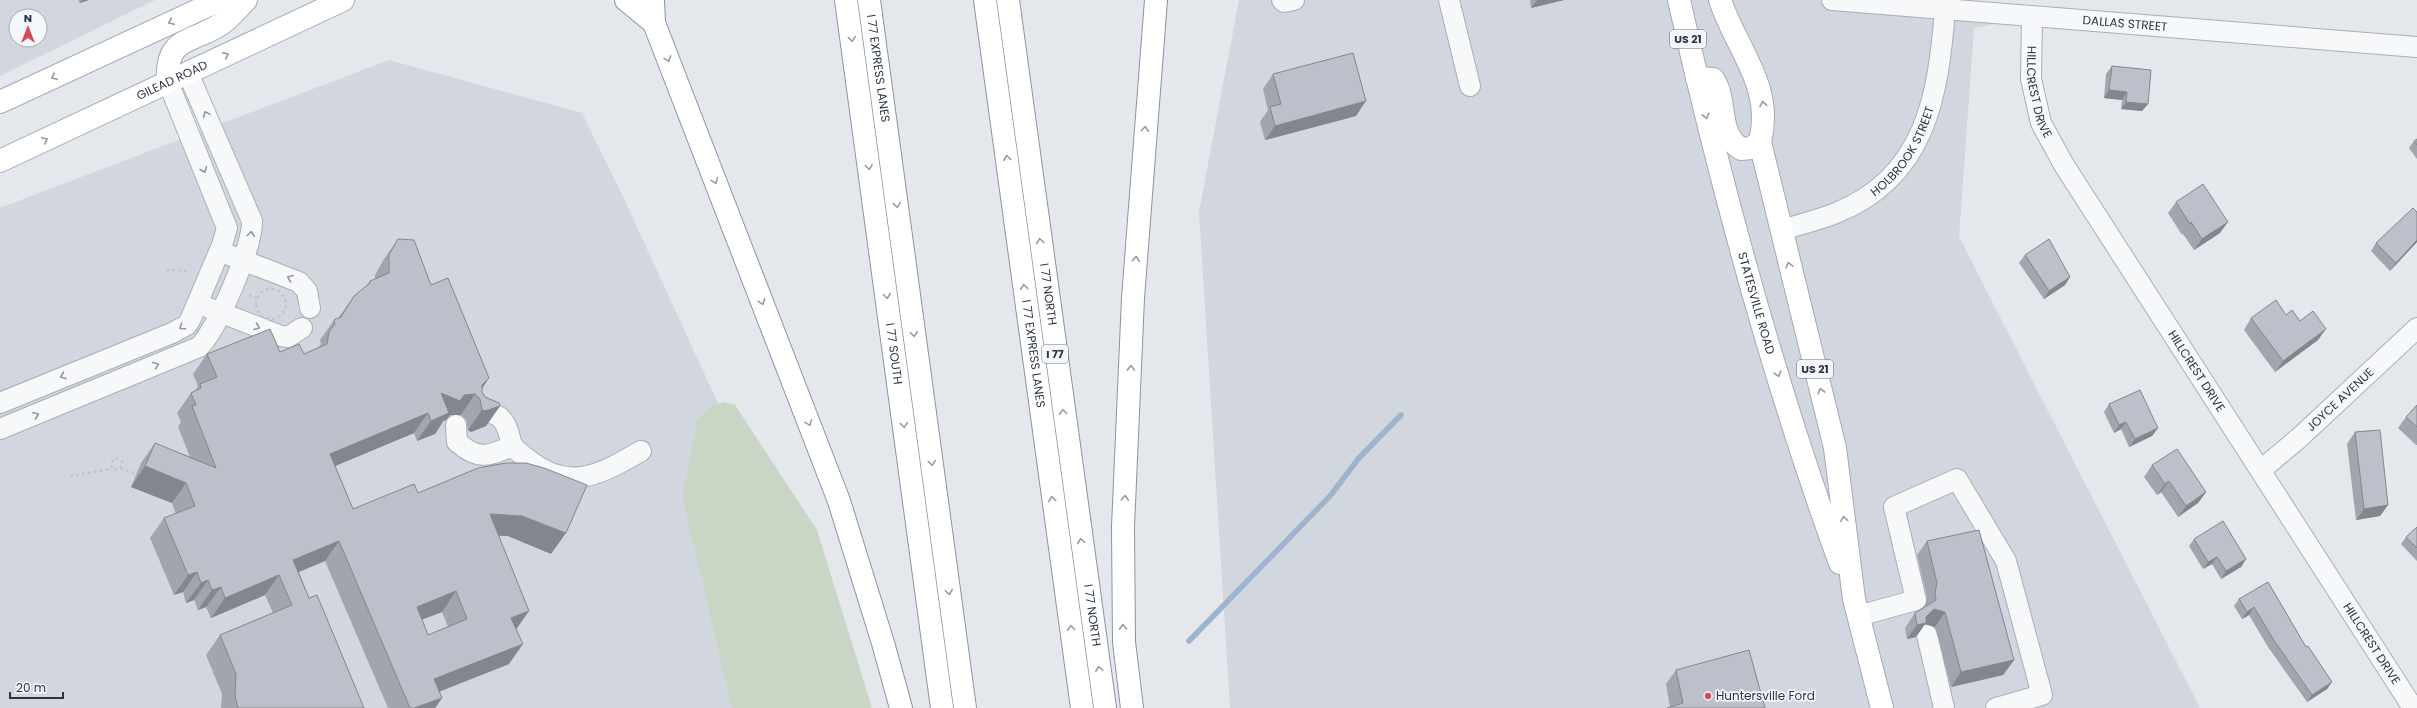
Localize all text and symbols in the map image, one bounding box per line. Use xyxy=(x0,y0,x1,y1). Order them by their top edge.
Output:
north arrow xyxy=(8,8,48,48)
text: N xyxy=(24,10,32,26)
street label: DALLAS STREET xyxy=(2082,11,2169,35)
street label: I 77 EXPRESS LANES xyxy=(863,13,894,123)
one-way arrow xyxy=(168,17,176,25)
road number: US 21 xyxy=(1670,30,1706,48)
one-way arrow xyxy=(847,36,856,42)
street label: HILLCREST DRIVE xyxy=(2023,46,2057,141)
one-way arrow xyxy=(222,52,229,60)
street label: GILEAD ROAD xyxy=(133,56,210,104)
one-way arrow xyxy=(663,56,671,63)
one-way arrow xyxy=(50,72,58,80)
one-way arrow xyxy=(1759,100,1768,107)
street label: HOLBROOK STREET xyxy=(1867,103,1938,200)
one-way arrow xyxy=(203,110,211,118)
one-way arrow xyxy=(1702,112,1710,119)
one-way arrow xyxy=(1140,126,1149,132)
one-way arrow xyxy=(41,137,49,145)
one-way arrow xyxy=(1003,155,1012,161)
one-way arrow xyxy=(864,164,873,171)
one-way arrow xyxy=(199,166,207,174)
one-way arrow xyxy=(710,176,718,184)
one-way arrow xyxy=(892,202,901,208)
one-way arrow xyxy=(246,231,255,237)
one-way arrow xyxy=(1036,238,1045,245)
street label: STATESVILLE ROAD xyxy=(1734,250,1779,356)
one-way arrow xyxy=(1131,256,1140,262)
street label: I 77 NORTH xyxy=(1036,262,1061,326)
one-way arrow xyxy=(1786,262,1794,268)
one-way arrow xyxy=(286,275,293,283)
one-way arrow xyxy=(1019,284,1028,290)
one-way arrow xyxy=(882,293,891,299)
one-way arrow xyxy=(758,298,766,305)
street label: I 77 EXPRESS LANES xyxy=(1018,299,1050,409)
one-way arrow xyxy=(180,322,187,329)
one-way arrow xyxy=(253,322,260,330)
street label: I 77 SOUTH xyxy=(882,322,907,386)
street label: HILLCREST DRIVE xyxy=(2164,327,2229,415)
one-way arrow xyxy=(909,331,918,337)
road number: I 77 xyxy=(1042,345,1068,363)
road number: US 21 xyxy=(1797,360,1833,378)
one-way arrow xyxy=(153,362,160,370)
street label: JOYCE AVENUE xyxy=(2302,364,2377,435)
one-way arrow xyxy=(1127,365,1135,371)
one-way arrow xyxy=(1773,370,1782,377)
one-way arrow xyxy=(59,372,66,380)
one-way arrow xyxy=(1817,388,1825,395)
one-way arrow xyxy=(1059,409,1068,415)
one-way arrow xyxy=(33,411,40,419)
one-way arrow xyxy=(805,419,813,426)
one-way arrow xyxy=(899,422,908,428)
one-way arrow xyxy=(927,460,936,466)
one-way arrow xyxy=(1121,495,1130,501)
one-way arrow xyxy=(1048,496,1057,502)
one-way arrow xyxy=(1840,516,1849,522)
one-way arrow xyxy=(1077,538,1086,544)
street label: I 77 NORTH xyxy=(1080,583,1105,647)
one-way arrow xyxy=(944,589,953,595)
street label: HILLCREST DRIVE xyxy=(2339,599,2405,688)
one-way arrow xyxy=(1119,624,1127,630)
one-way arrow xyxy=(1067,625,1076,631)
one-way arrow xyxy=(1095,666,1104,672)
scale bar xyxy=(10,674,63,700)
text: 20 m xyxy=(16,679,46,696)
place label: Huntersville Ford xyxy=(1716,687,1815,704)
marker: Huntersville Ford xyxy=(1703,691,1713,701)

